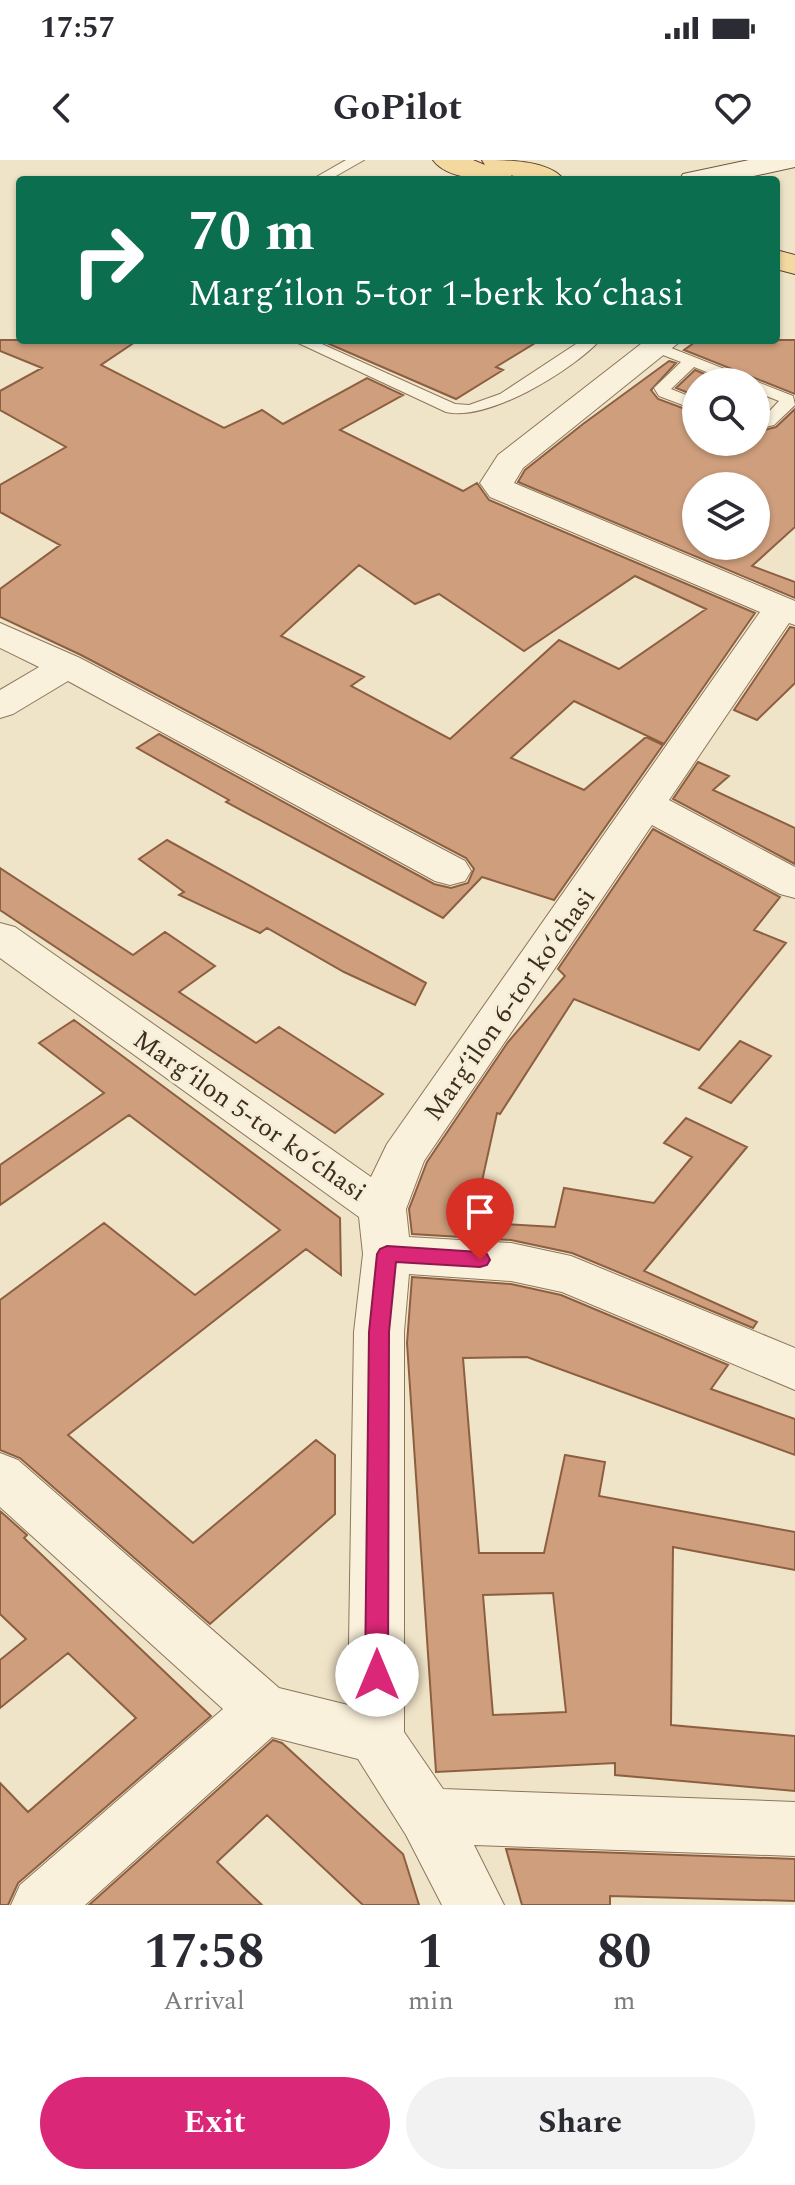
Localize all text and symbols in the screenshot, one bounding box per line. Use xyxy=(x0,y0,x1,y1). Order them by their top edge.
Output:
text: 17:57 xyxy=(40,5,115,51)
text: GoPilot xyxy=(333,81,462,136)
icon: back xyxy=(40,86,84,130)
icon: heart xyxy=(711,86,755,130)
text: 70 m xyxy=(188,190,315,275)
icon: right xyxy=(56,208,160,312)
text: Margʻilon 5-tor 1-berk koʻchasi xyxy=(188,267,684,322)
map controls xyxy=(682,368,770,560)
button: search xyxy=(682,368,770,456)
button: layers xyxy=(682,472,770,560)
street label: Margʻilon 6-tor koʻchasi xyxy=(414,880,606,1130)
street label: Margʻilon 5-tor koʻchasi xyxy=(124,1020,374,1212)
pin xyxy=(446,1178,514,1260)
icon: arrive xyxy=(458,1190,502,1234)
position arrow xyxy=(335,1633,419,1717)
text: 17:58 xyxy=(144,1916,264,1989)
text: 1 xyxy=(417,1916,444,1989)
text: 80 xyxy=(597,1916,651,1989)
text: Arrival xyxy=(164,1981,245,2021)
text: min xyxy=(408,1981,454,2021)
text: m xyxy=(613,1981,635,2021)
button: Exit xyxy=(40,2077,390,2169)
button: Share xyxy=(406,2077,755,2169)

